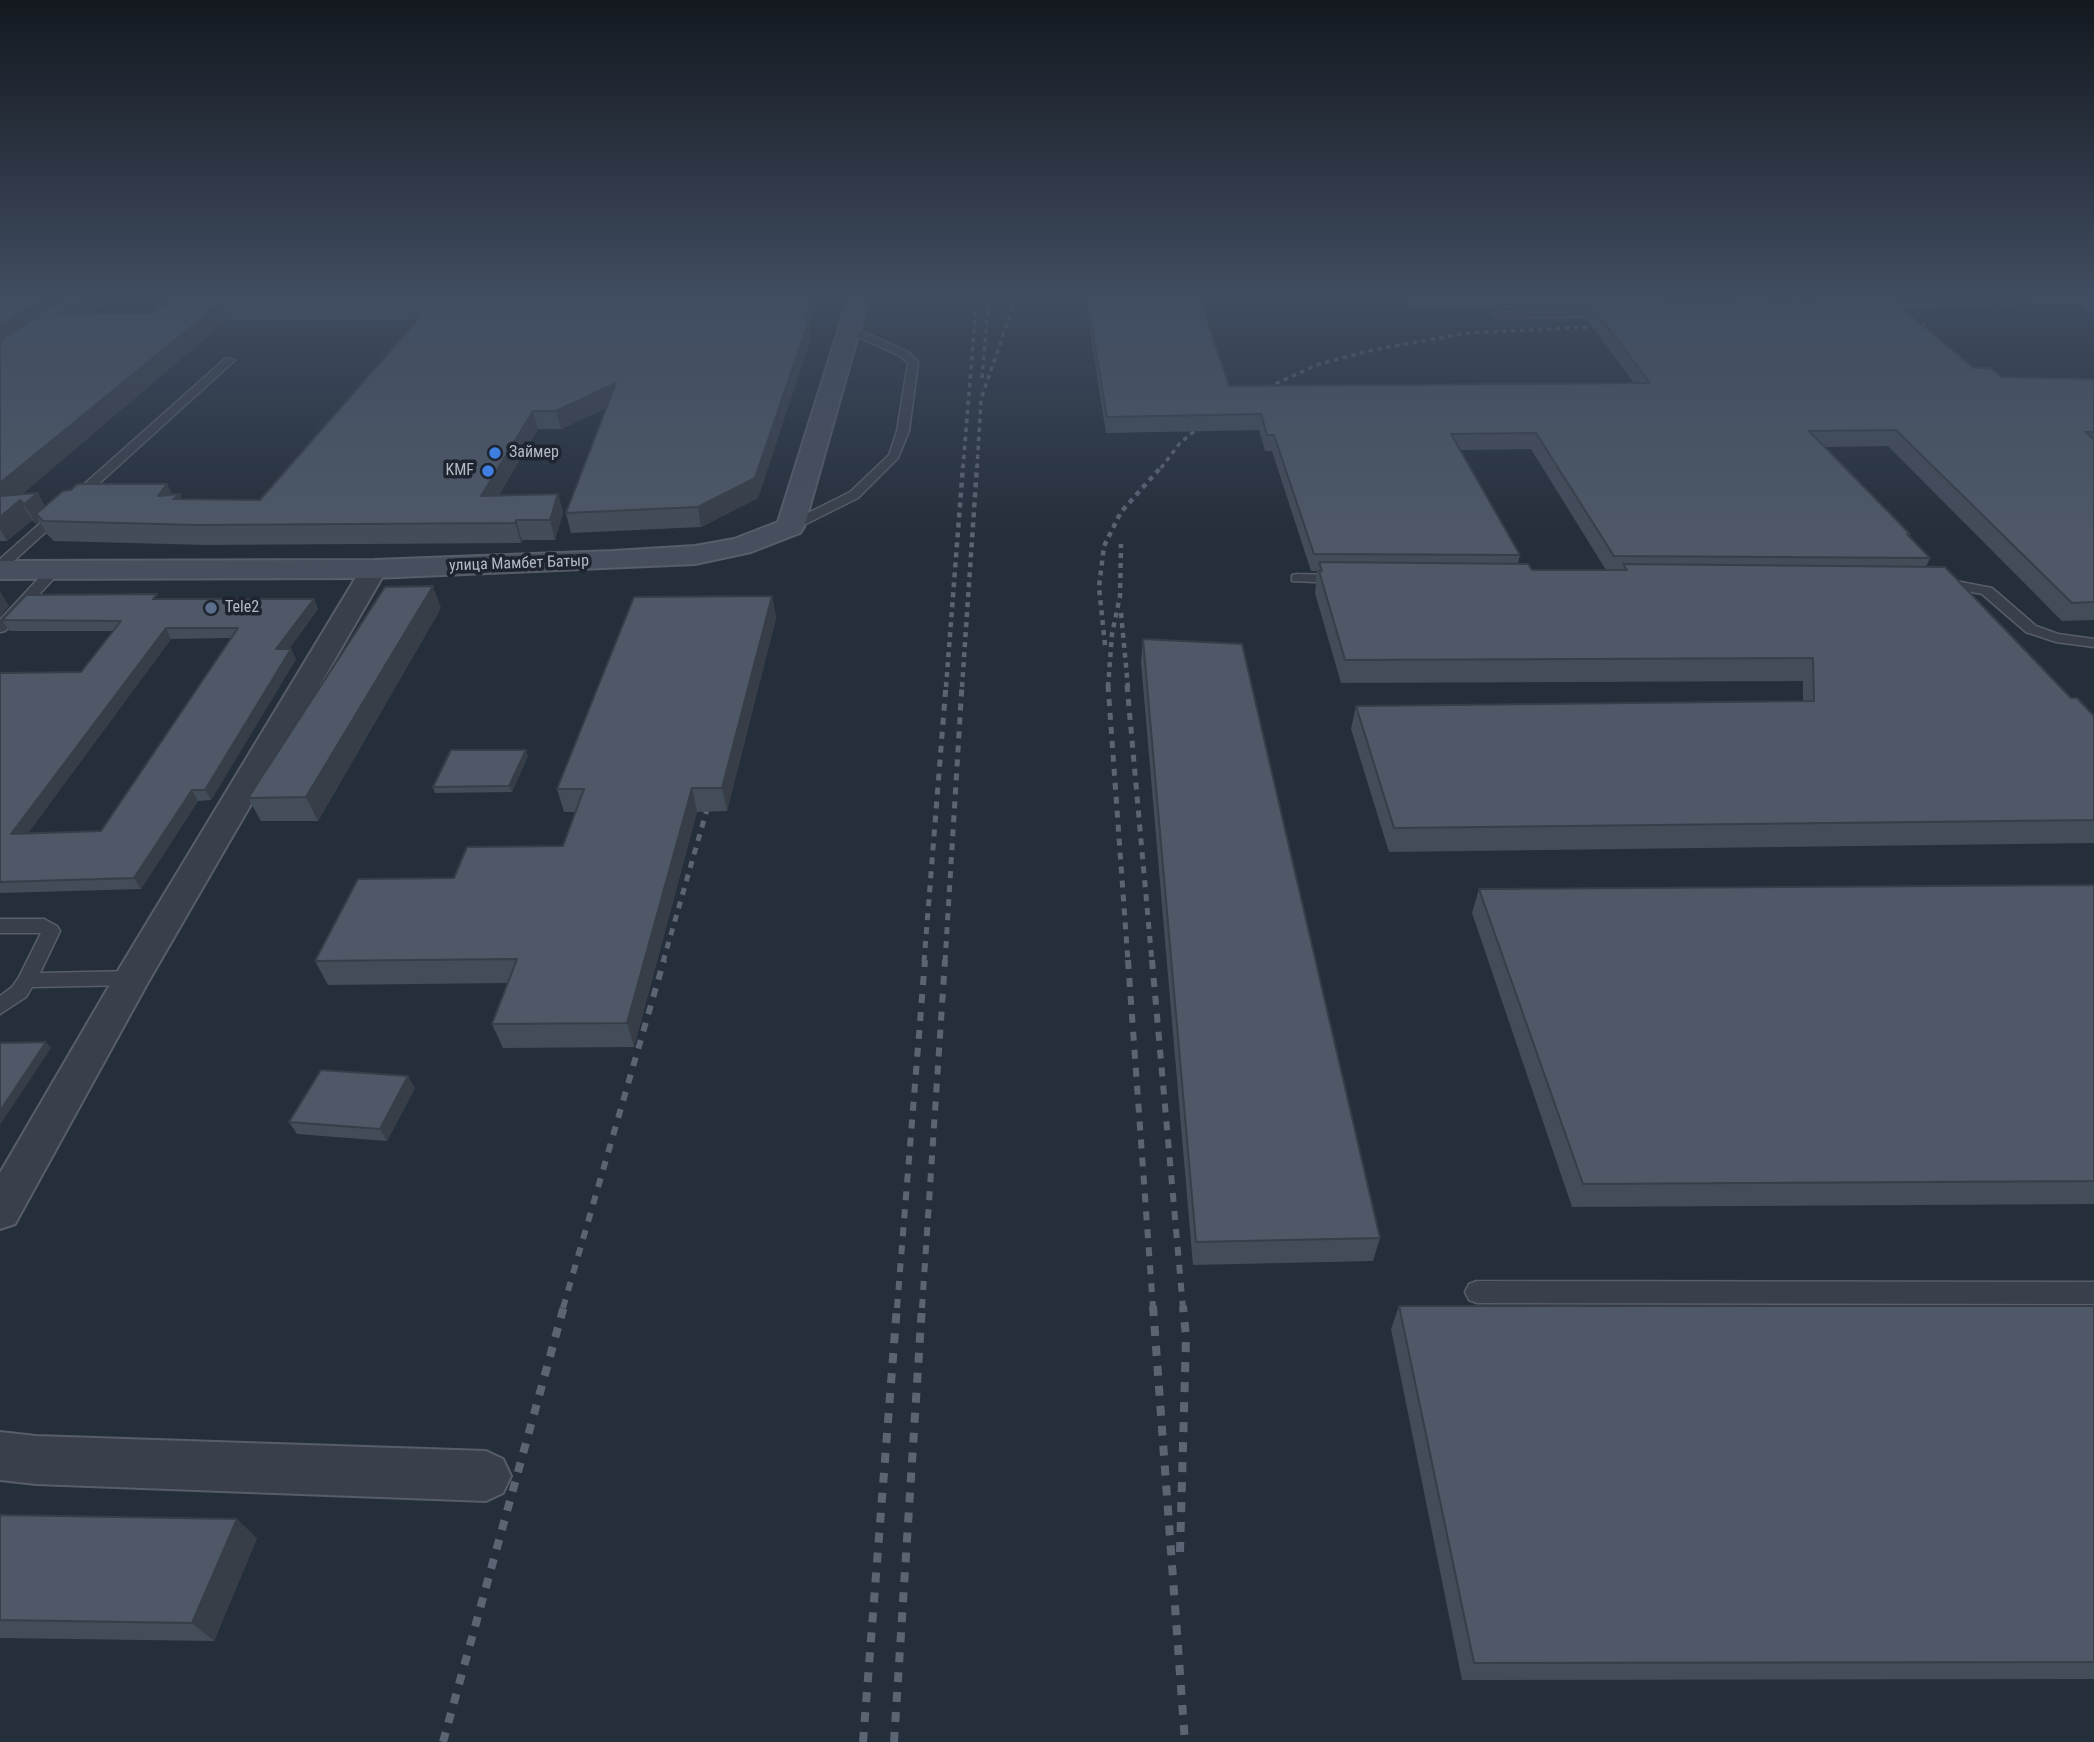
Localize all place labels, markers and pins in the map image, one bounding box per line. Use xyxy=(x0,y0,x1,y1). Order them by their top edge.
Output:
place label: Займер xyxy=(509,443,559,463)
marker: Займер xyxy=(487,445,503,461)
place label: KMF xyxy=(445,461,474,481)
marker: KMF xyxy=(480,463,496,479)
place label: Tele2 xyxy=(225,598,259,618)
marker: Tele2 xyxy=(203,600,219,616)

